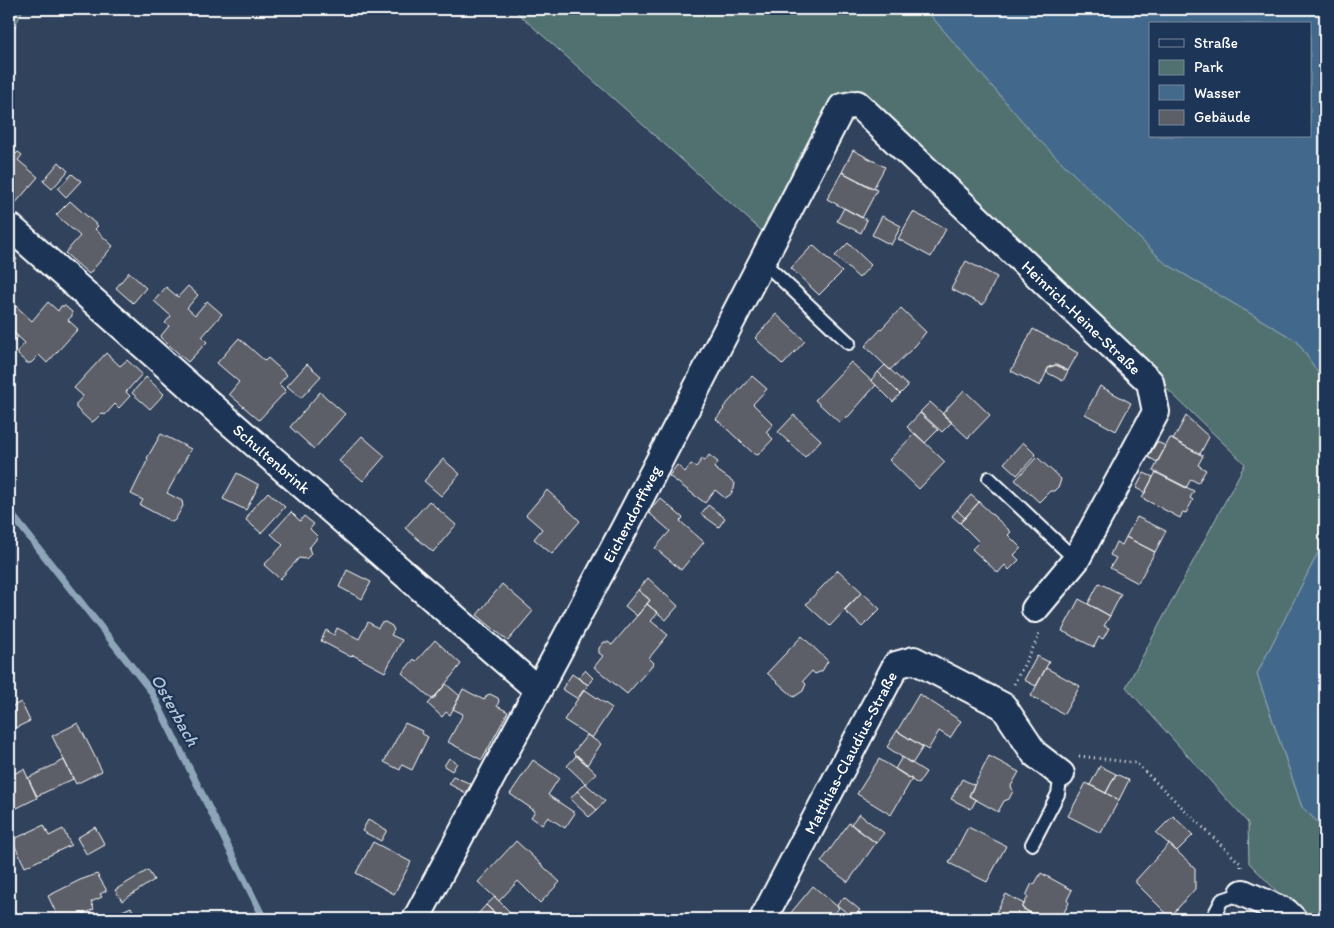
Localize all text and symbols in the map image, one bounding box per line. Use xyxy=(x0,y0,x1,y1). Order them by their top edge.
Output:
legend xyxy=(1149,22,1312,138)
text: Straße xyxy=(1194,34,1238,52)
text: Park xyxy=(1194,58,1224,76)
text: Wasser xyxy=(1194,84,1241,102)
text: Gebäude xyxy=(1194,108,1251,126)
street label: Heinrich-Heine-Straße xyxy=(1018,257,1145,379)
street label: Schultenbrink xyxy=(229,420,315,498)
street label: Eichendorffweg xyxy=(599,462,666,566)
street label: Matthias-Claudius-Straße xyxy=(800,668,901,837)
water label: Osterbach xyxy=(146,670,204,750)

